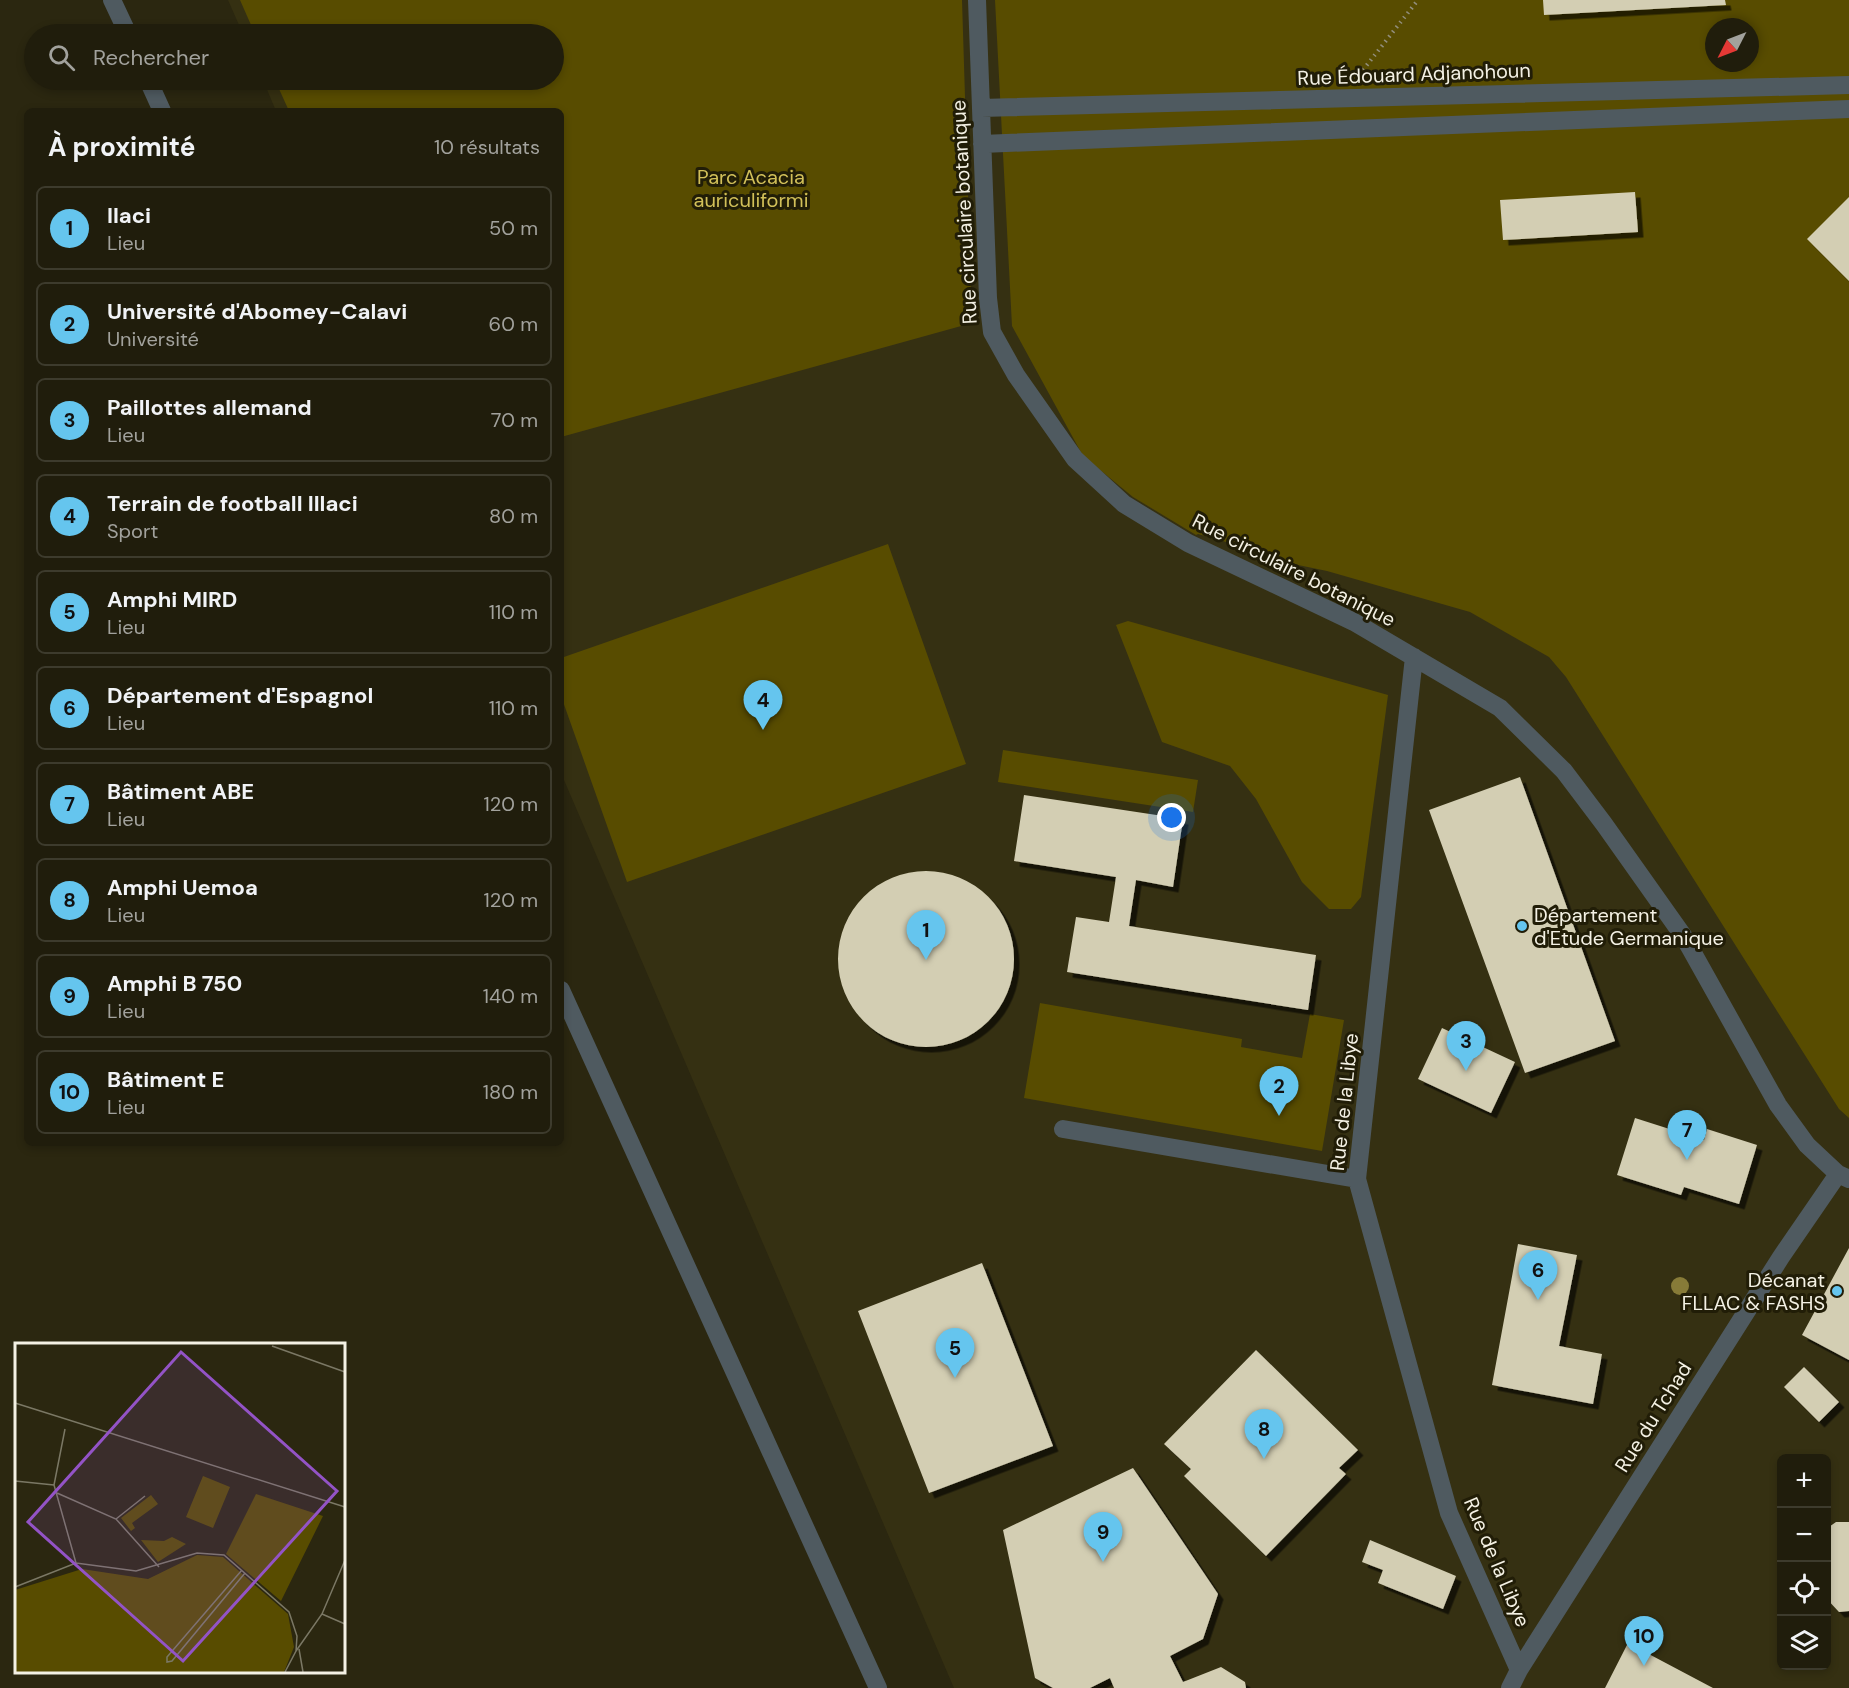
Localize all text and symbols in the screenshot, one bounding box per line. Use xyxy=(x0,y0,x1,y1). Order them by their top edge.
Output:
north arrow xyxy=(1705,18,1759,72)
search box xyxy=(24,24,564,90)
icon: search xyxy=(45,41,78,74)
text: Rechercher xyxy=(93,43,209,72)
street label: Rue Édouard Adjanohoun xyxy=(1297,57,1531,91)
street label: Rue circulaire botanique xyxy=(945,99,983,325)
text: À proximité xyxy=(48,130,195,164)
text: 10 résultats xyxy=(434,134,540,160)
park label: Parc Acacia auriculiformi xyxy=(694,164,808,213)
text: Ilaci xyxy=(107,201,151,230)
text: 1 xyxy=(66,215,73,241)
text: 50 m xyxy=(489,215,538,241)
text: Lieu xyxy=(107,230,145,256)
text: Université d'Abomey-Calavi xyxy=(107,297,407,326)
text: 2 xyxy=(64,311,75,337)
text: 60 m xyxy=(489,311,538,337)
text: Université xyxy=(107,326,199,352)
text: Paillottes allemand xyxy=(107,393,312,422)
text: 3 xyxy=(63,407,76,433)
text: 70 m xyxy=(491,407,538,433)
text: Lieu xyxy=(107,422,145,448)
text: Terrain de football Illaci xyxy=(107,489,358,518)
text: 4 xyxy=(63,503,76,529)
text: 80 m xyxy=(489,503,538,529)
street label: Rue circulaire botanique xyxy=(1188,507,1400,633)
text: Sport xyxy=(107,518,158,544)
text: Amphi MIRD xyxy=(107,585,237,614)
text: 5 xyxy=(63,599,76,625)
text: 110 m xyxy=(489,599,538,625)
text: Lieu xyxy=(107,614,145,640)
pin: 4 xyxy=(744,680,783,730)
text: Département d'Espagnol xyxy=(107,681,373,710)
text: 6 xyxy=(63,695,76,721)
text: 110 m xyxy=(489,695,538,721)
text: Lieu xyxy=(107,710,145,736)
text: Bâtiment ABE xyxy=(107,777,254,806)
text: 7 xyxy=(64,791,75,817)
text: 120 m xyxy=(484,791,538,817)
your location xyxy=(1157,803,1186,832)
text: Lieu xyxy=(107,806,145,832)
text: Amphi Uemoa xyxy=(107,873,258,902)
text: 8 xyxy=(63,887,76,913)
text: 120 m xyxy=(484,887,538,913)
text: Lieu xyxy=(107,902,145,928)
place label: Département d'Etude Germanique xyxy=(1534,902,1724,951)
pin: 1 xyxy=(906,910,946,960)
marker: Département d'Etude Germanique xyxy=(1515,919,1529,933)
text: Amphi B 750 xyxy=(107,969,242,998)
text: 9 xyxy=(63,983,76,1009)
text: 140 m xyxy=(483,983,538,1009)
text: Lieu xyxy=(107,998,145,1024)
pin: 3 xyxy=(1446,1022,1486,1071)
street label: Rue de la Libye xyxy=(1324,1032,1364,1172)
text: Bâtiment E xyxy=(107,1065,224,1094)
pin: 2 xyxy=(1260,1066,1298,1116)
text: 10 xyxy=(59,1079,80,1105)
text: 180 m xyxy=(483,1079,538,1105)
text: Lieu xyxy=(107,1094,145,1120)
pin: 7 xyxy=(1668,1110,1706,1160)
pin: 6 xyxy=(1518,1250,1558,1300)
place label: Décanat FLLAC & FASHS xyxy=(1682,1267,1825,1316)
marker: Décanat FLLAC & FASHS xyxy=(1830,1284,1844,1298)
pin: 5 xyxy=(936,1328,974,1378)
inset map xyxy=(15,1343,345,1673)
street label: Rue du Tchad xyxy=(1609,1357,1697,1477)
pin: 8 xyxy=(1244,1410,1284,1459)
map controls xyxy=(1777,1454,1831,1670)
button: + xyxy=(1777,1454,1831,1508)
street label: Rue de la Libye xyxy=(1458,1493,1536,1631)
button: − xyxy=(1777,1508,1831,1562)
pin: 9 xyxy=(1084,1512,1122,1562)
button: locate xyxy=(1777,1562,1831,1616)
pin: 10 xyxy=(1624,1616,1664,1666)
button: layers xyxy=(1777,1616,1831,1670)

